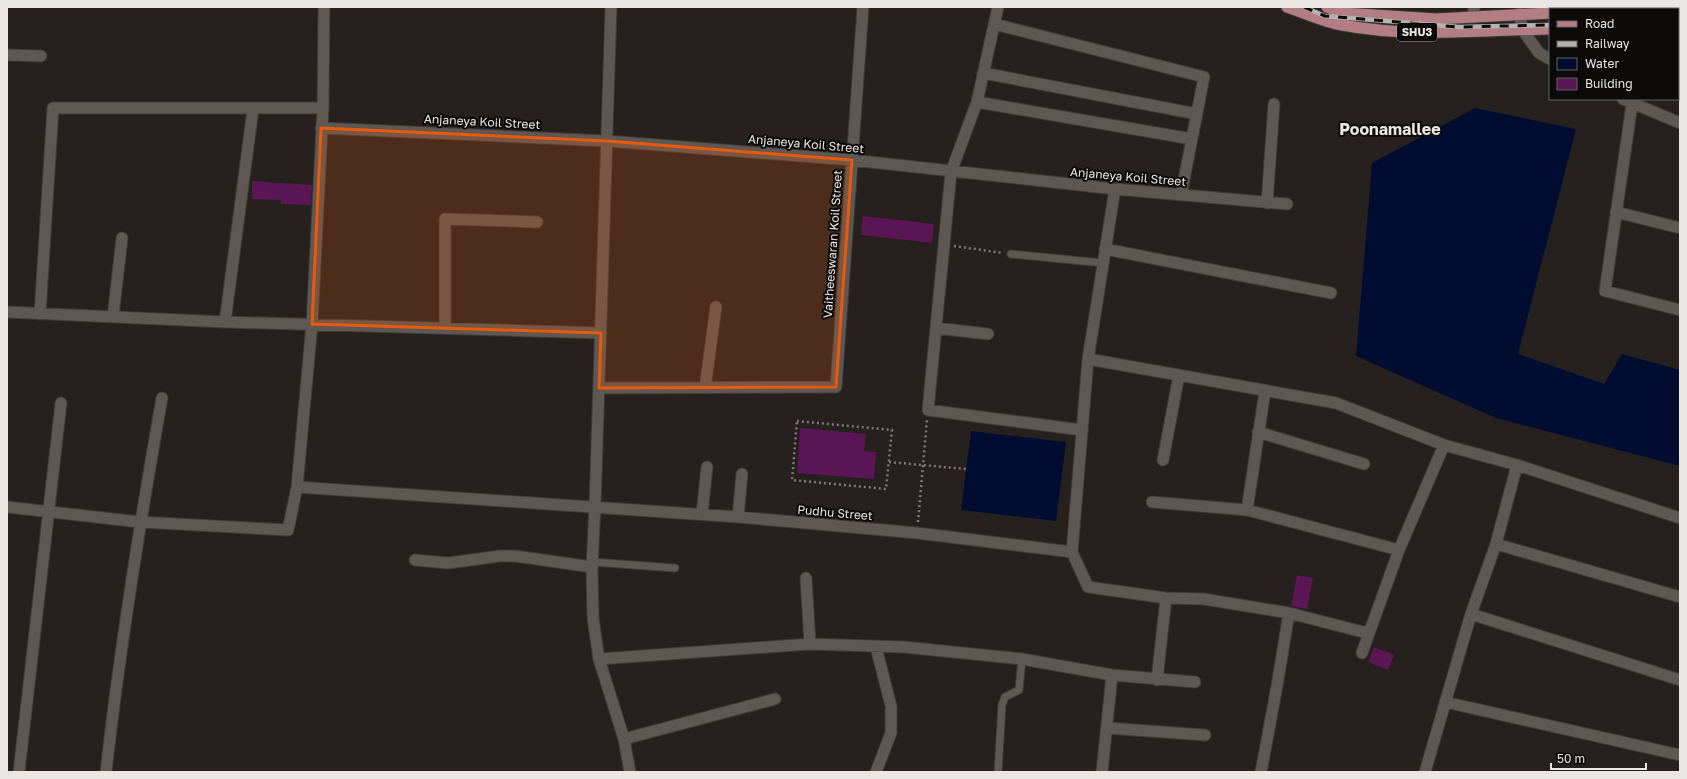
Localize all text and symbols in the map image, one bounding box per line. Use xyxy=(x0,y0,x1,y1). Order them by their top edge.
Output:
legend xyxy=(1549,8,1679,100)
text: Road xyxy=(1585,16,1614,31)
road number: SHU3 xyxy=(1397,23,1437,41)
text: Railway xyxy=(1585,36,1630,51)
text: Water xyxy=(1585,56,1619,71)
text: Building xyxy=(1585,76,1633,91)
street label: Anjaneya Koil Street xyxy=(423,111,541,132)
district label: Poonamallee xyxy=(1339,119,1441,139)
street label: Anjaneya Koil Street xyxy=(747,131,865,156)
street label: Anjaneya Koil Street xyxy=(1069,164,1187,189)
street label: Vaitheeswaran Koil Street xyxy=(820,169,845,319)
street label: Pudhu Street xyxy=(797,502,874,523)
scale bar xyxy=(1551,745,1646,771)
text: 50 m xyxy=(1557,751,1585,766)

